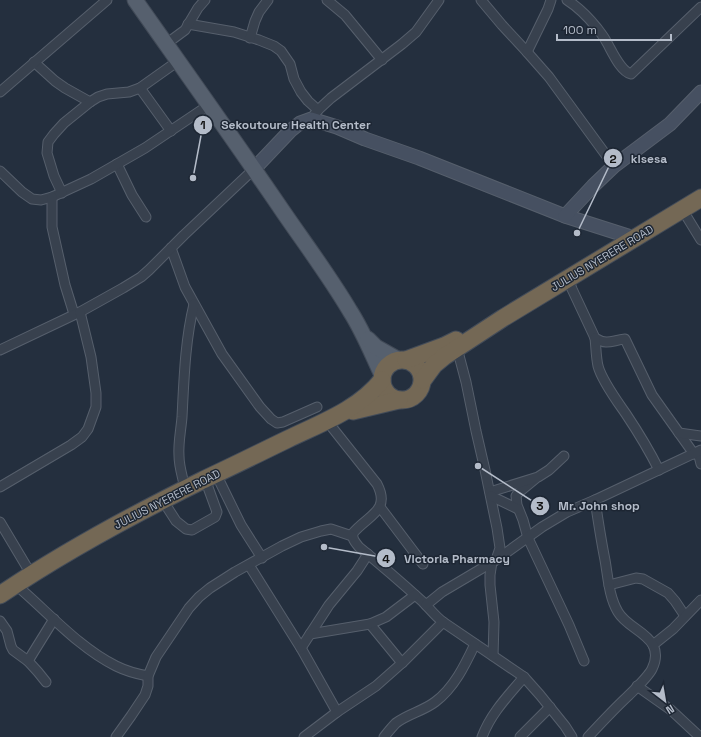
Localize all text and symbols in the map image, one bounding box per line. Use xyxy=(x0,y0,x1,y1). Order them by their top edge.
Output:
scale bar xyxy=(557,16,671,42)
text: 100 m xyxy=(563,22,597,38)
callout: Sekoutoure Health Center xyxy=(193,113,379,137)
text: 1 xyxy=(200,117,206,133)
text: Sekoutoure Health Center xyxy=(221,117,371,133)
callout: kisesa xyxy=(603,146,675,170)
text: 2 xyxy=(609,151,617,167)
text: kisesa xyxy=(631,151,667,167)
street label: JULIUS NYERERE ROAD xyxy=(548,222,656,294)
street label: JULIUS NYERERE ROAD xyxy=(112,466,222,532)
callout: Mr. John shop xyxy=(530,494,648,518)
text: 3 xyxy=(536,498,544,514)
text: Mr. John shop xyxy=(558,498,640,514)
callout: Victoria Pharmacy xyxy=(376,546,518,570)
text: 4 xyxy=(382,551,390,567)
text: Victoria Pharmacy xyxy=(404,551,510,567)
north arrow xyxy=(645,681,685,721)
text: N xyxy=(663,702,677,717)

